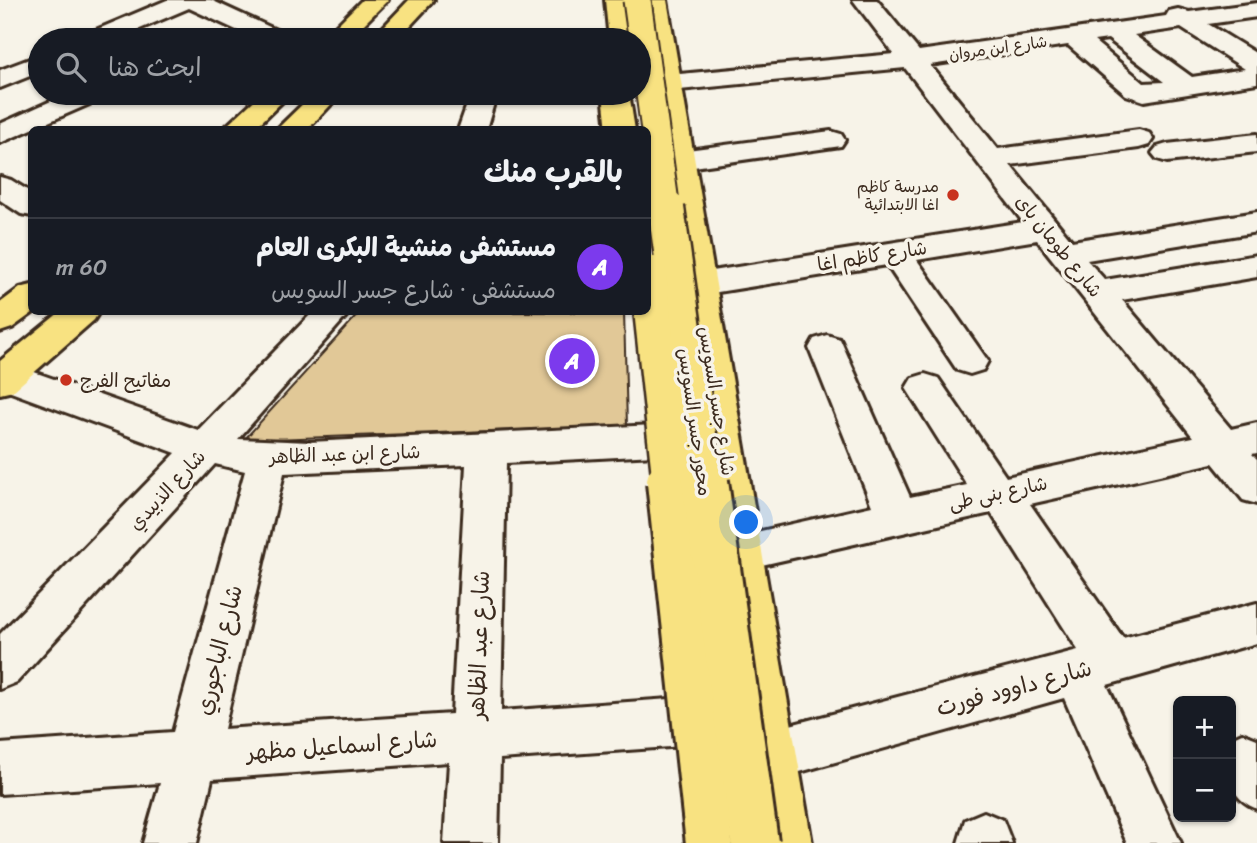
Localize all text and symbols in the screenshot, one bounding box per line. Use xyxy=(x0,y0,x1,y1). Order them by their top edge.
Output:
street label: شارع ابن مروان xyxy=(947,27,1049,69)
search box xyxy=(28,28,651,105)
text: ابحث هنا xyxy=(108,44,202,90)
icon: search xyxy=(52,48,90,86)
text: بالقرب منك xyxy=(484,145,623,199)
place label: مدرسة كاظم اغا الابتدائية xyxy=(857,172,939,219)
marker: مدرسة كاظم اغا الابتدائية xyxy=(945,187,961,203)
street label: شارع طومان باى xyxy=(1007,187,1111,305)
text: مستشفى منشية البكرى العام xyxy=(256,224,556,270)
street label: شارع كاظم اغا xyxy=(815,231,929,281)
text: 60 m xyxy=(56,247,107,288)
text: A xyxy=(592,247,608,288)
text: مستشفى · شارع جسر السويس xyxy=(271,270,556,311)
street label: شارع جسر السويس xyxy=(689,324,745,478)
pin: A xyxy=(549,335,595,387)
street label: محور جسر السويس xyxy=(668,346,722,498)
place label: مفاتيح الفرج xyxy=(80,364,171,397)
marker: مفاتيح الفرج xyxy=(58,372,74,388)
street label: شارع ابن عبد الظاهر xyxy=(267,435,421,473)
street label: شارع الذبيدي xyxy=(120,442,214,538)
street label: شارع بنى طى xyxy=(946,466,1050,520)
your location xyxy=(729,505,763,539)
street label: شارع عبد الظاهر xyxy=(456,570,502,722)
street label: شارع الباجوري xyxy=(183,580,255,720)
street label: شارع داوود فورت xyxy=(931,647,1097,729)
map controls xyxy=(1173,696,1236,822)
button: + xyxy=(1173,696,1236,759)
street label: شارع اسماعيل مظهر xyxy=(243,719,439,773)
button: − xyxy=(1173,759,1236,822)

